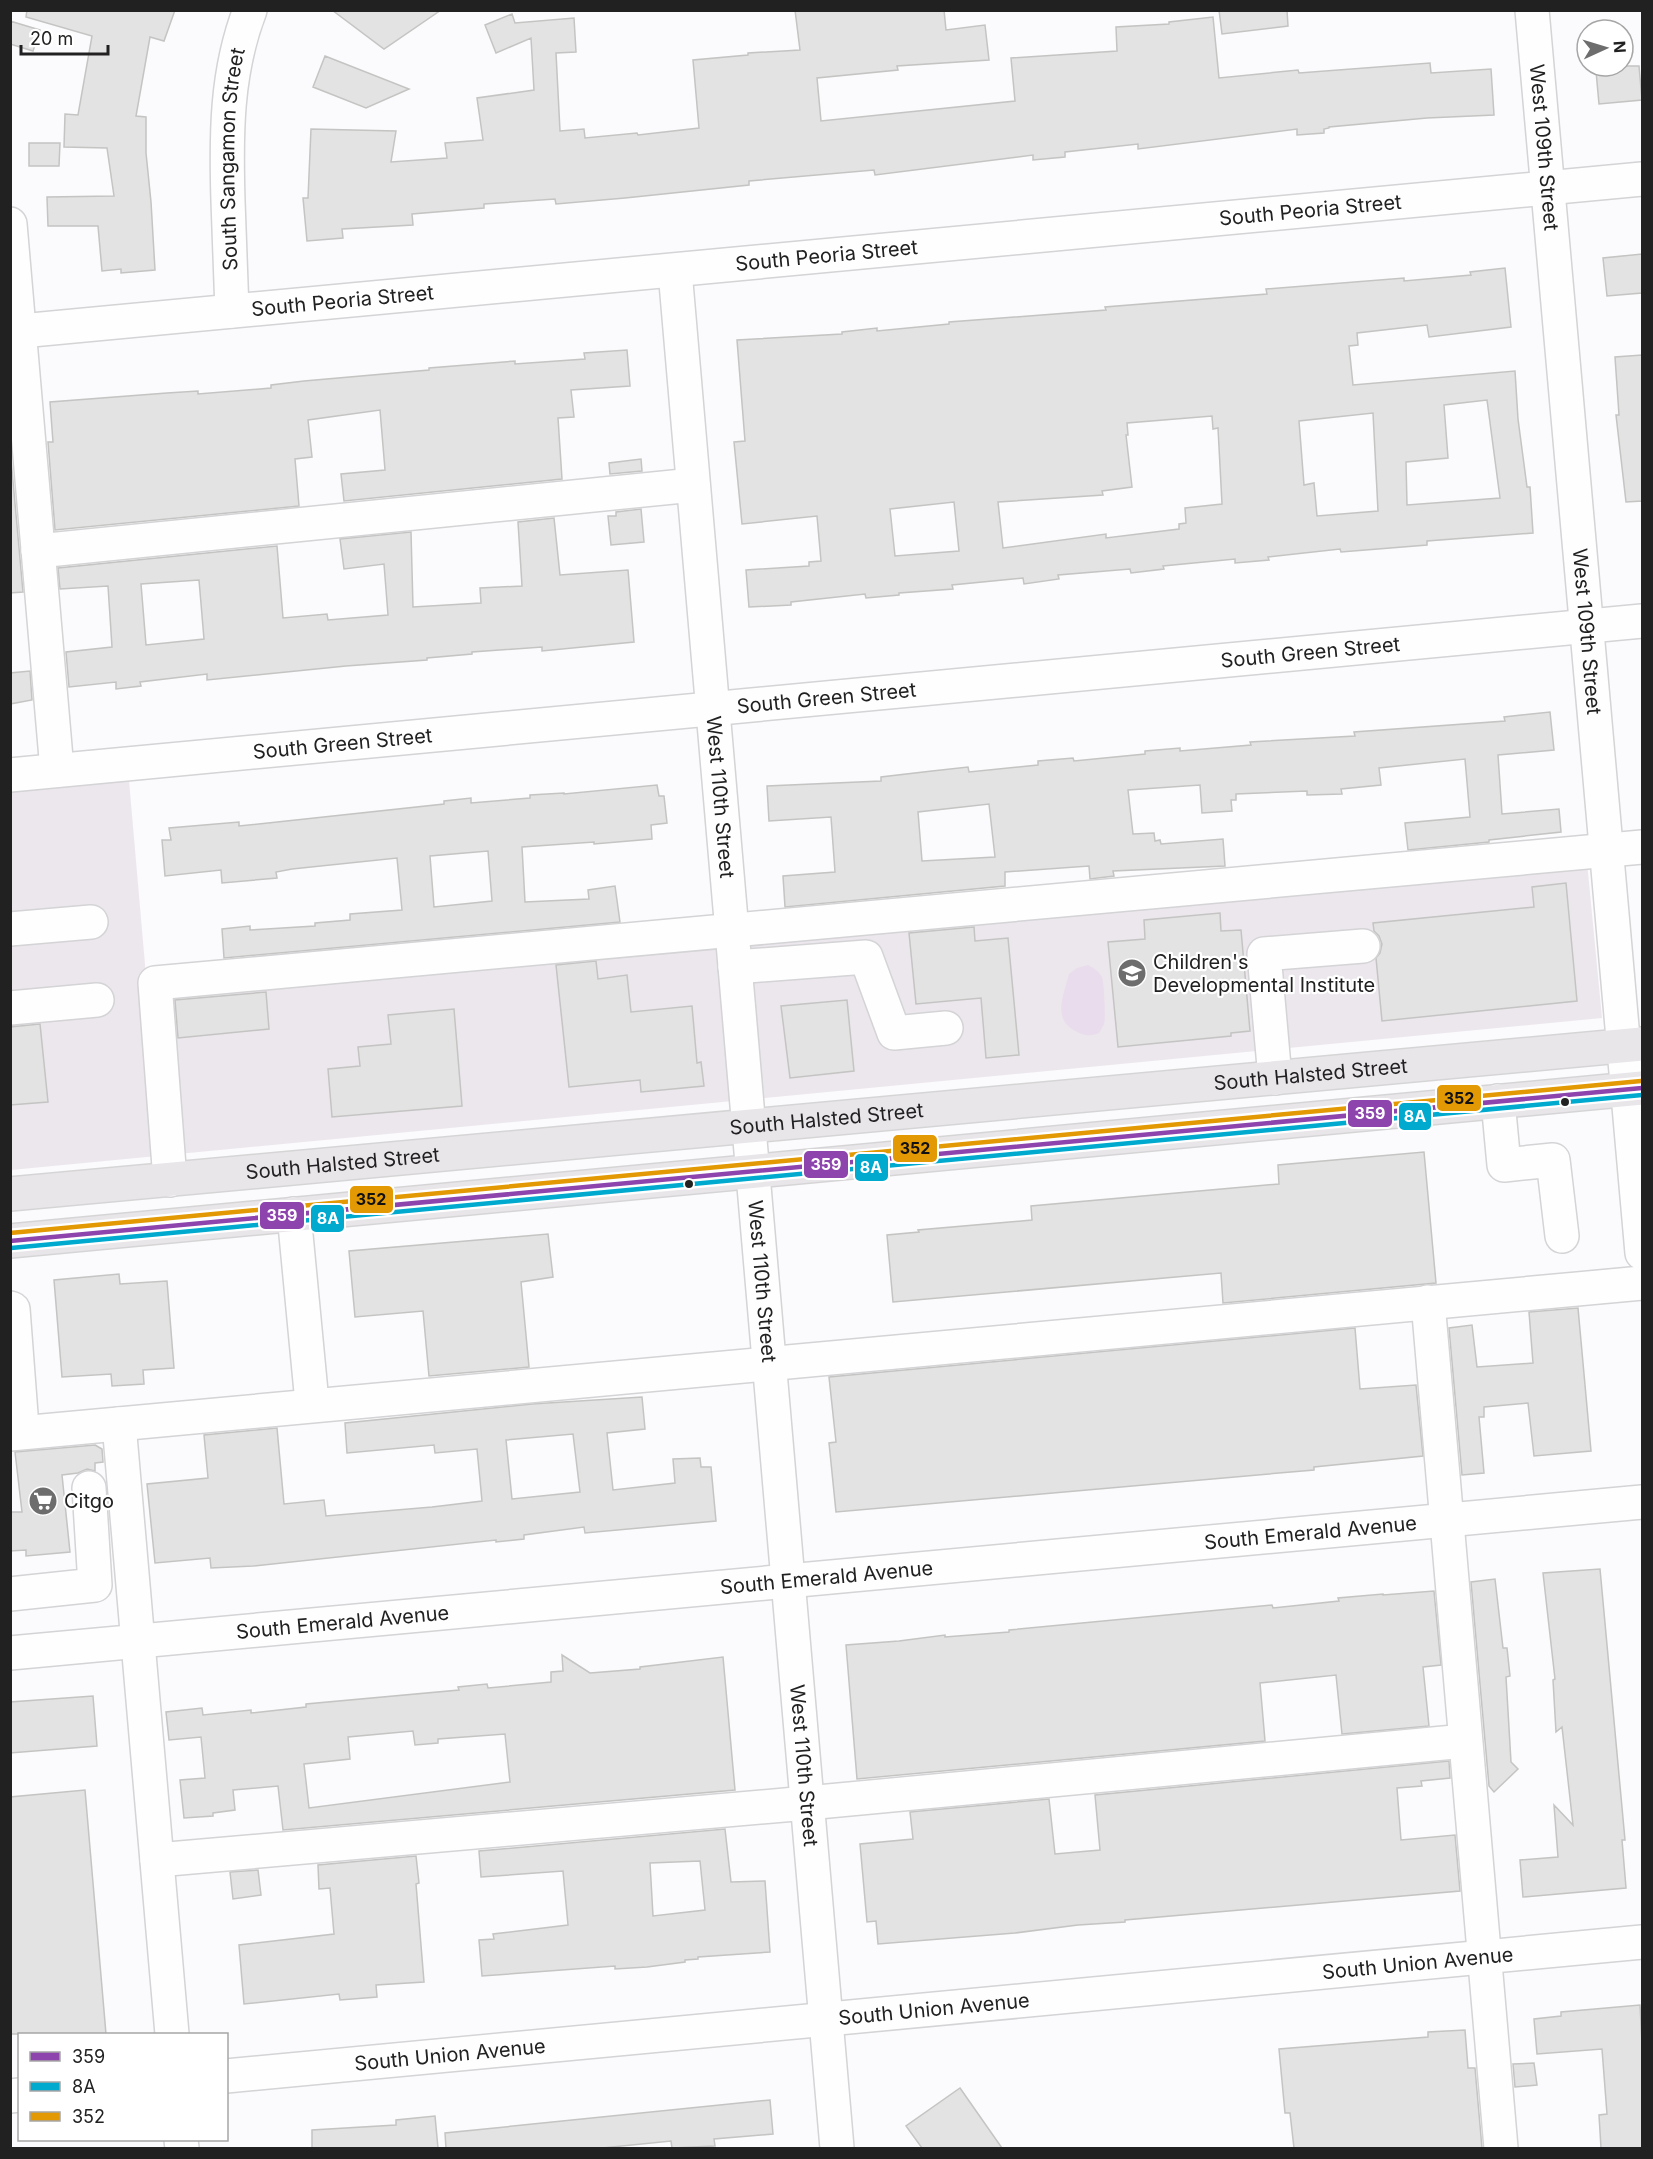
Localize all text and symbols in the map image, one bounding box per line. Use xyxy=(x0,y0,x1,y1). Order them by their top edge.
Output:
scale bar xyxy=(21,18,108,56)
north arrow xyxy=(1575,18,1635,78)
text: 20 m xyxy=(30,28,73,49)
text: N xyxy=(1610,40,1630,54)
street label: South Sangamon Street xyxy=(215,45,250,271)
street label: West 109th Street xyxy=(1525,63,1564,232)
street label: South Peoria Street xyxy=(1218,190,1403,231)
street label: South Peoria Street xyxy=(734,235,919,276)
street label: South Peoria Street xyxy=(250,280,435,321)
street label: West 109th Street xyxy=(1568,547,1606,716)
street label: South Green Street xyxy=(1219,632,1401,673)
street label: South Green Street xyxy=(736,678,918,718)
street label: West 110th Street xyxy=(701,715,739,880)
street label: South Green Street xyxy=(252,723,434,764)
place label: Children's Developmental Institute xyxy=(1153,950,1375,997)
school or university icon: Children's Developmental Institute xyxy=(1116,957,1148,989)
street label: South Halsted Street xyxy=(1213,1054,1409,1095)
line badge: 352 xyxy=(1436,1084,1482,1112)
text: 352 xyxy=(1444,1088,1474,1108)
unlabelled marker xyxy=(1559,1096,1571,1108)
street label: South Halsted Street xyxy=(729,1098,925,1140)
line badge: 359 xyxy=(1347,1099,1393,1128)
line badge: 8A xyxy=(1398,1102,1432,1131)
text: 359 xyxy=(1355,1103,1385,1123)
text: 8A xyxy=(1404,1106,1426,1126)
line badge: 352 xyxy=(892,1134,938,1163)
text: 352 xyxy=(900,1138,930,1158)
street label: South Halsted Street xyxy=(245,1143,441,1184)
line badge: 359 xyxy=(803,1150,849,1179)
line badge: 8A xyxy=(854,1153,889,1182)
text: 359 xyxy=(811,1154,841,1174)
text: 8A xyxy=(860,1157,882,1177)
unlabelled marker xyxy=(683,1178,695,1190)
line badge: 352 xyxy=(349,1185,394,1214)
text: 352 xyxy=(356,1189,386,1209)
street label: West 110th Street xyxy=(743,1199,781,1364)
line badge: 359 xyxy=(259,1201,305,1230)
line badge: 8A xyxy=(310,1204,345,1233)
text: 359 xyxy=(267,1205,297,1225)
text: 8A xyxy=(317,1208,339,1228)
supermarket icon: Citgo xyxy=(27,1485,59,1517)
place label: Citgo xyxy=(64,1489,114,1513)
street label: South Emerald Avenue xyxy=(1203,1511,1418,1554)
street label: South Emerald Avenue xyxy=(719,1556,934,1599)
street label: South Emerald Avenue xyxy=(235,1600,450,1644)
street label: West 110th Street xyxy=(785,1683,823,1848)
street label: South Union Avenue xyxy=(1321,1942,1514,1984)
street label: South Union Avenue xyxy=(837,1988,1031,2030)
legend xyxy=(18,2033,228,2141)
street label: South Union Avenue xyxy=(353,2034,547,2076)
text: 359 xyxy=(72,2046,105,2067)
text: 8A xyxy=(72,2076,96,2097)
text: 352 xyxy=(72,2106,105,2127)

